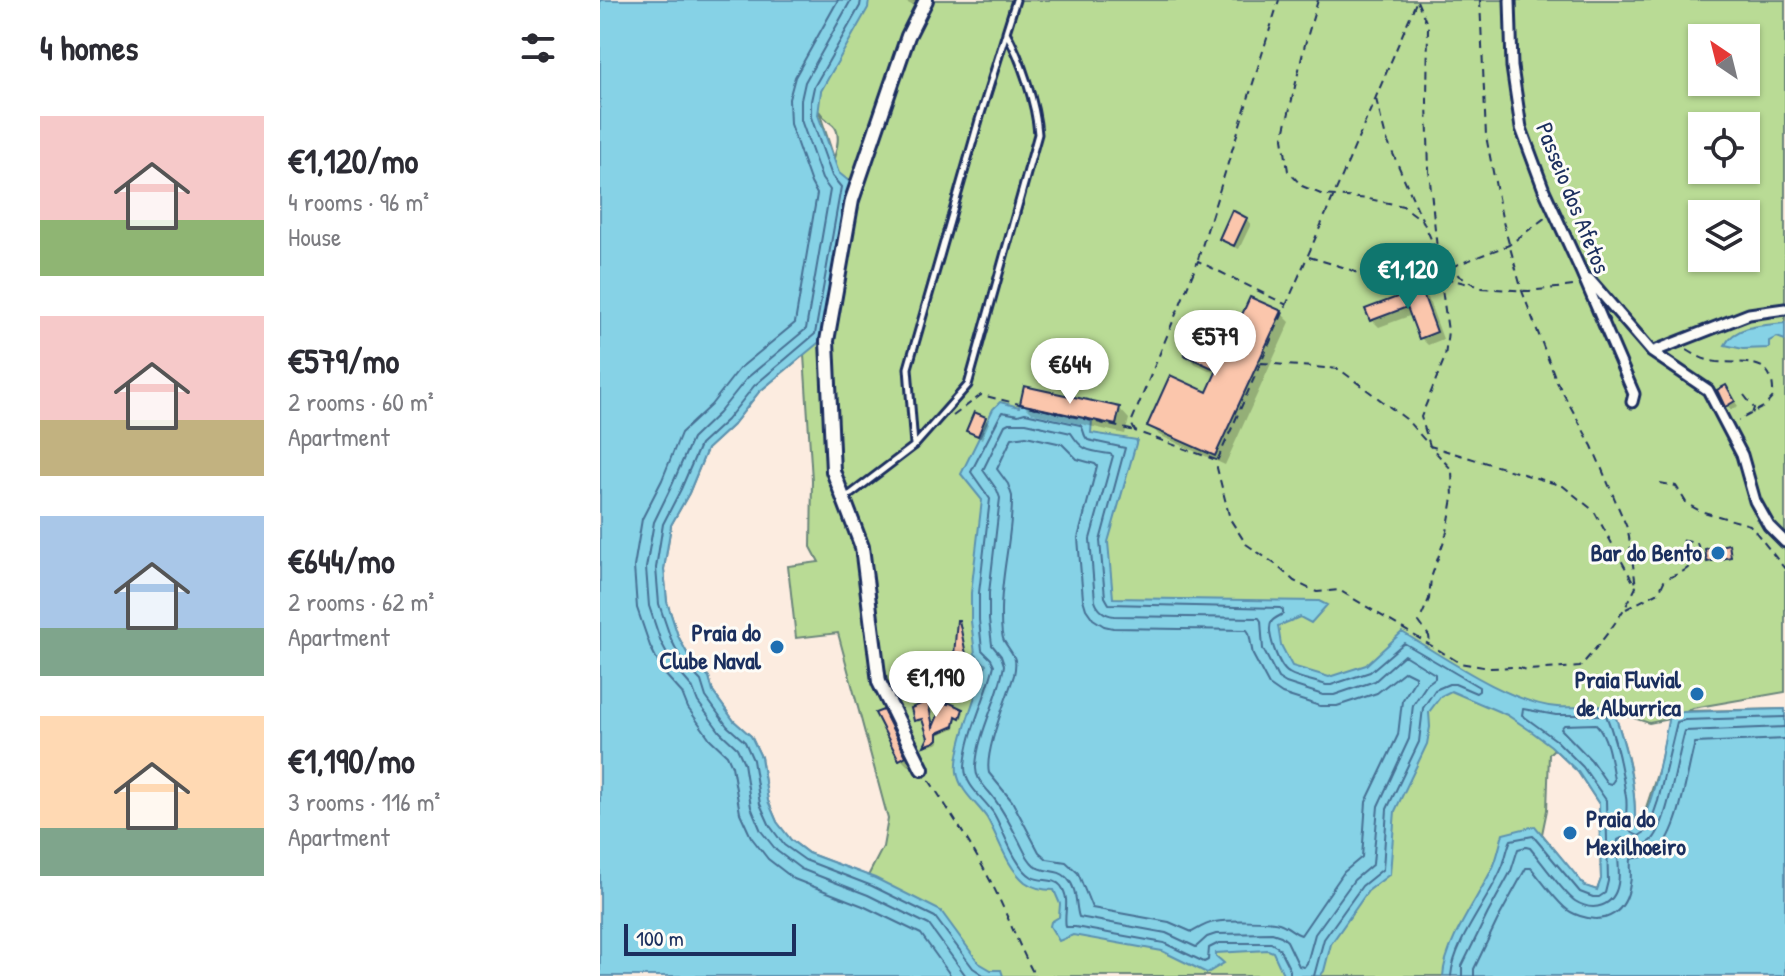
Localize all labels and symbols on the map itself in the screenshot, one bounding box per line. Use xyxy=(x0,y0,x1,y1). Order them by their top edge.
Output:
north arrow xyxy=(1688,24,1760,96)
street label: Passeio dos Afetos xyxy=(1529,117,1619,278)
pin: €1,120 xyxy=(1343,243,1473,311)
pin: €579 xyxy=(1168,310,1262,378)
pin: €644 xyxy=(1023,338,1117,406)
place label: Bar do Bento xyxy=(1591,536,1702,568)
marker: Bar do Bento xyxy=(1709,544,1727,562)
place label: Praia do Clube Naval xyxy=(659,616,762,676)
marker: Praia do Clube Naval xyxy=(768,638,786,656)
pin: €1,190 xyxy=(871,651,1001,719)
place label: Praia Fluvial de Alburrica xyxy=(1575,663,1682,723)
marker: Praia Fluvial de Alburrica xyxy=(1688,685,1706,703)
place label: Praia do Mexilhoeiro xyxy=(1586,802,1686,862)
marker: Praia do Mexilhoeiro xyxy=(1561,824,1579,842)
scale bar xyxy=(624,920,796,956)

